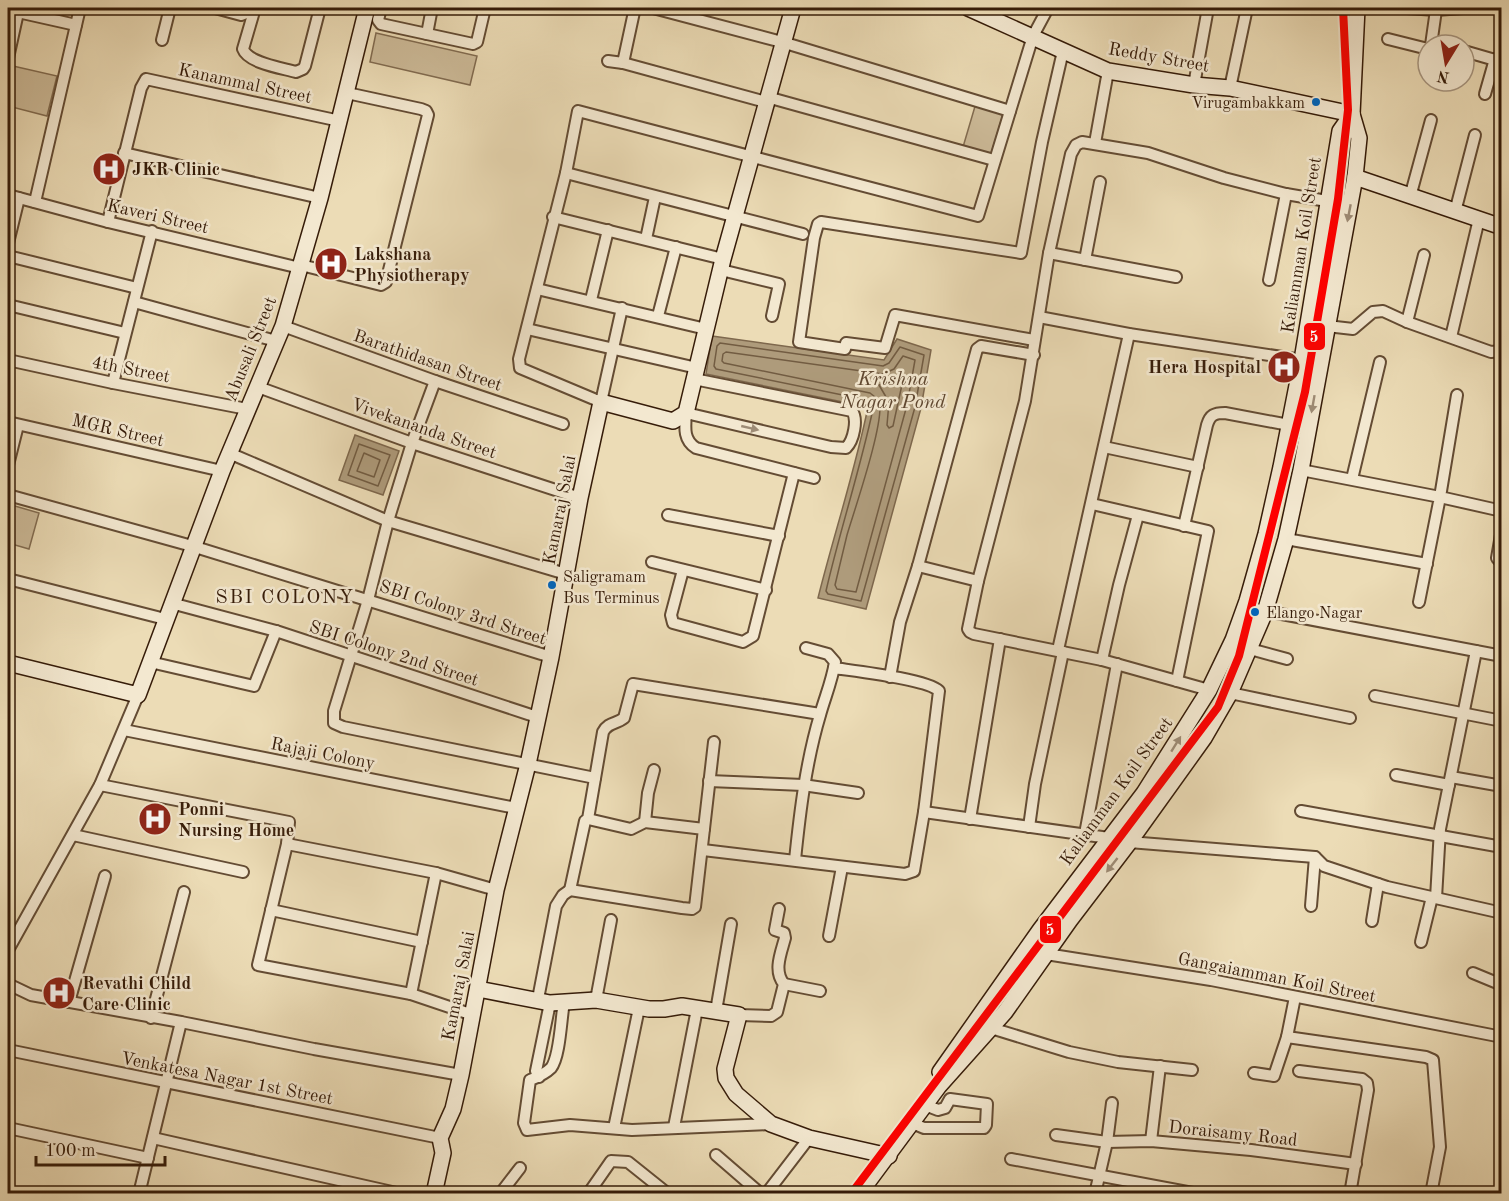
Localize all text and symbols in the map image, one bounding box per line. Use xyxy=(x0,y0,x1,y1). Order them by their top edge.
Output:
north arrow xyxy=(1416,33,1476,93)
street label: Reddy Street xyxy=(1107,40,1211,76)
street label: Kanammal Street xyxy=(176,61,313,107)
text: N xyxy=(1435,67,1451,85)
place label: Virugambakkam xyxy=(1191,96,1305,112)
marker: Virugambakkam xyxy=(1310,96,1322,108)
hospital icon: JKR Clinic xyxy=(91,151,127,187)
street label: Kaliamman Koil Street xyxy=(1279,156,1325,335)
place label: JKR Clinic xyxy=(132,161,220,179)
street label: Kaveri Street xyxy=(105,197,210,237)
one-way arrow xyxy=(1344,203,1353,222)
hospital icon: Lakshana Physiotherapy xyxy=(313,246,349,282)
place label: Lakshana Physiotherapy xyxy=(354,246,470,285)
street label: Abusali Street xyxy=(222,294,280,405)
line badge: 5 xyxy=(1303,322,1326,351)
street label: Barathidasan Street xyxy=(351,327,504,395)
text: 5 xyxy=(1309,330,1319,346)
hospital icon: Hera Hospital xyxy=(1266,349,1302,385)
street label: 4th Street xyxy=(90,354,171,386)
place label: Hera Hospital xyxy=(1148,359,1261,377)
water label: Krishna Nagar Pond xyxy=(839,370,946,413)
one-way arrow xyxy=(1308,395,1317,414)
street label: Vivekananda Street xyxy=(349,396,499,462)
street label: MGR Street xyxy=(70,412,165,450)
one-way arrow xyxy=(740,423,759,433)
street label: Kamaraj Salai xyxy=(541,454,579,567)
place label: Saligramam Bus Terminus xyxy=(563,570,659,607)
street label: SBI Colony 3rd Street xyxy=(377,577,549,649)
marker: Saligramam Bus Terminus xyxy=(546,579,558,591)
district label: SBI COLONY xyxy=(215,588,355,608)
marker: Elango Nagar xyxy=(1249,606,1261,618)
place label: Elango Nagar xyxy=(1266,606,1363,622)
street label: SBI Colony 2nd Street xyxy=(307,618,481,690)
street label: Kaliamman Koil Street xyxy=(1057,714,1177,869)
street label: Rajaji Colony xyxy=(269,735,377,773)
one-way arrow xyxy=(1170,736,1181,752)
hospital icon: Ponni Nursing Home xyxy=(137,801,173,837)
place label: Ponni Nursing Home xyxy=(178,801,294,840)
one-way arrow xyxy=(1107,857,1119,872)
line badge: 5 xyxy=(1039,915,1062,944)
text: 5 xyxy=(1045,923,1055,939)
street label: Kamaraj Salai xyxy=(440,930,478,1043)
street label: Gangaiamman Koil Street xyxy=(1176,950,1377,1006)
hospital icon: Revathi Child Care Clinic xyxy=(41,975,77,1011)
place label: Revathi Child Care Clinic xyxy=(82,975,191,1014)
street label: Venkatesa Nagar 1st Street xyxy=(119,1050,334,1108)
street label: Doraisamy Road xyxy=(1167,1118,1298,1150)
scale bar xyxy=(36,1129,165,1167)
text: 100 m xyxy=(45,1142,96,1160)

